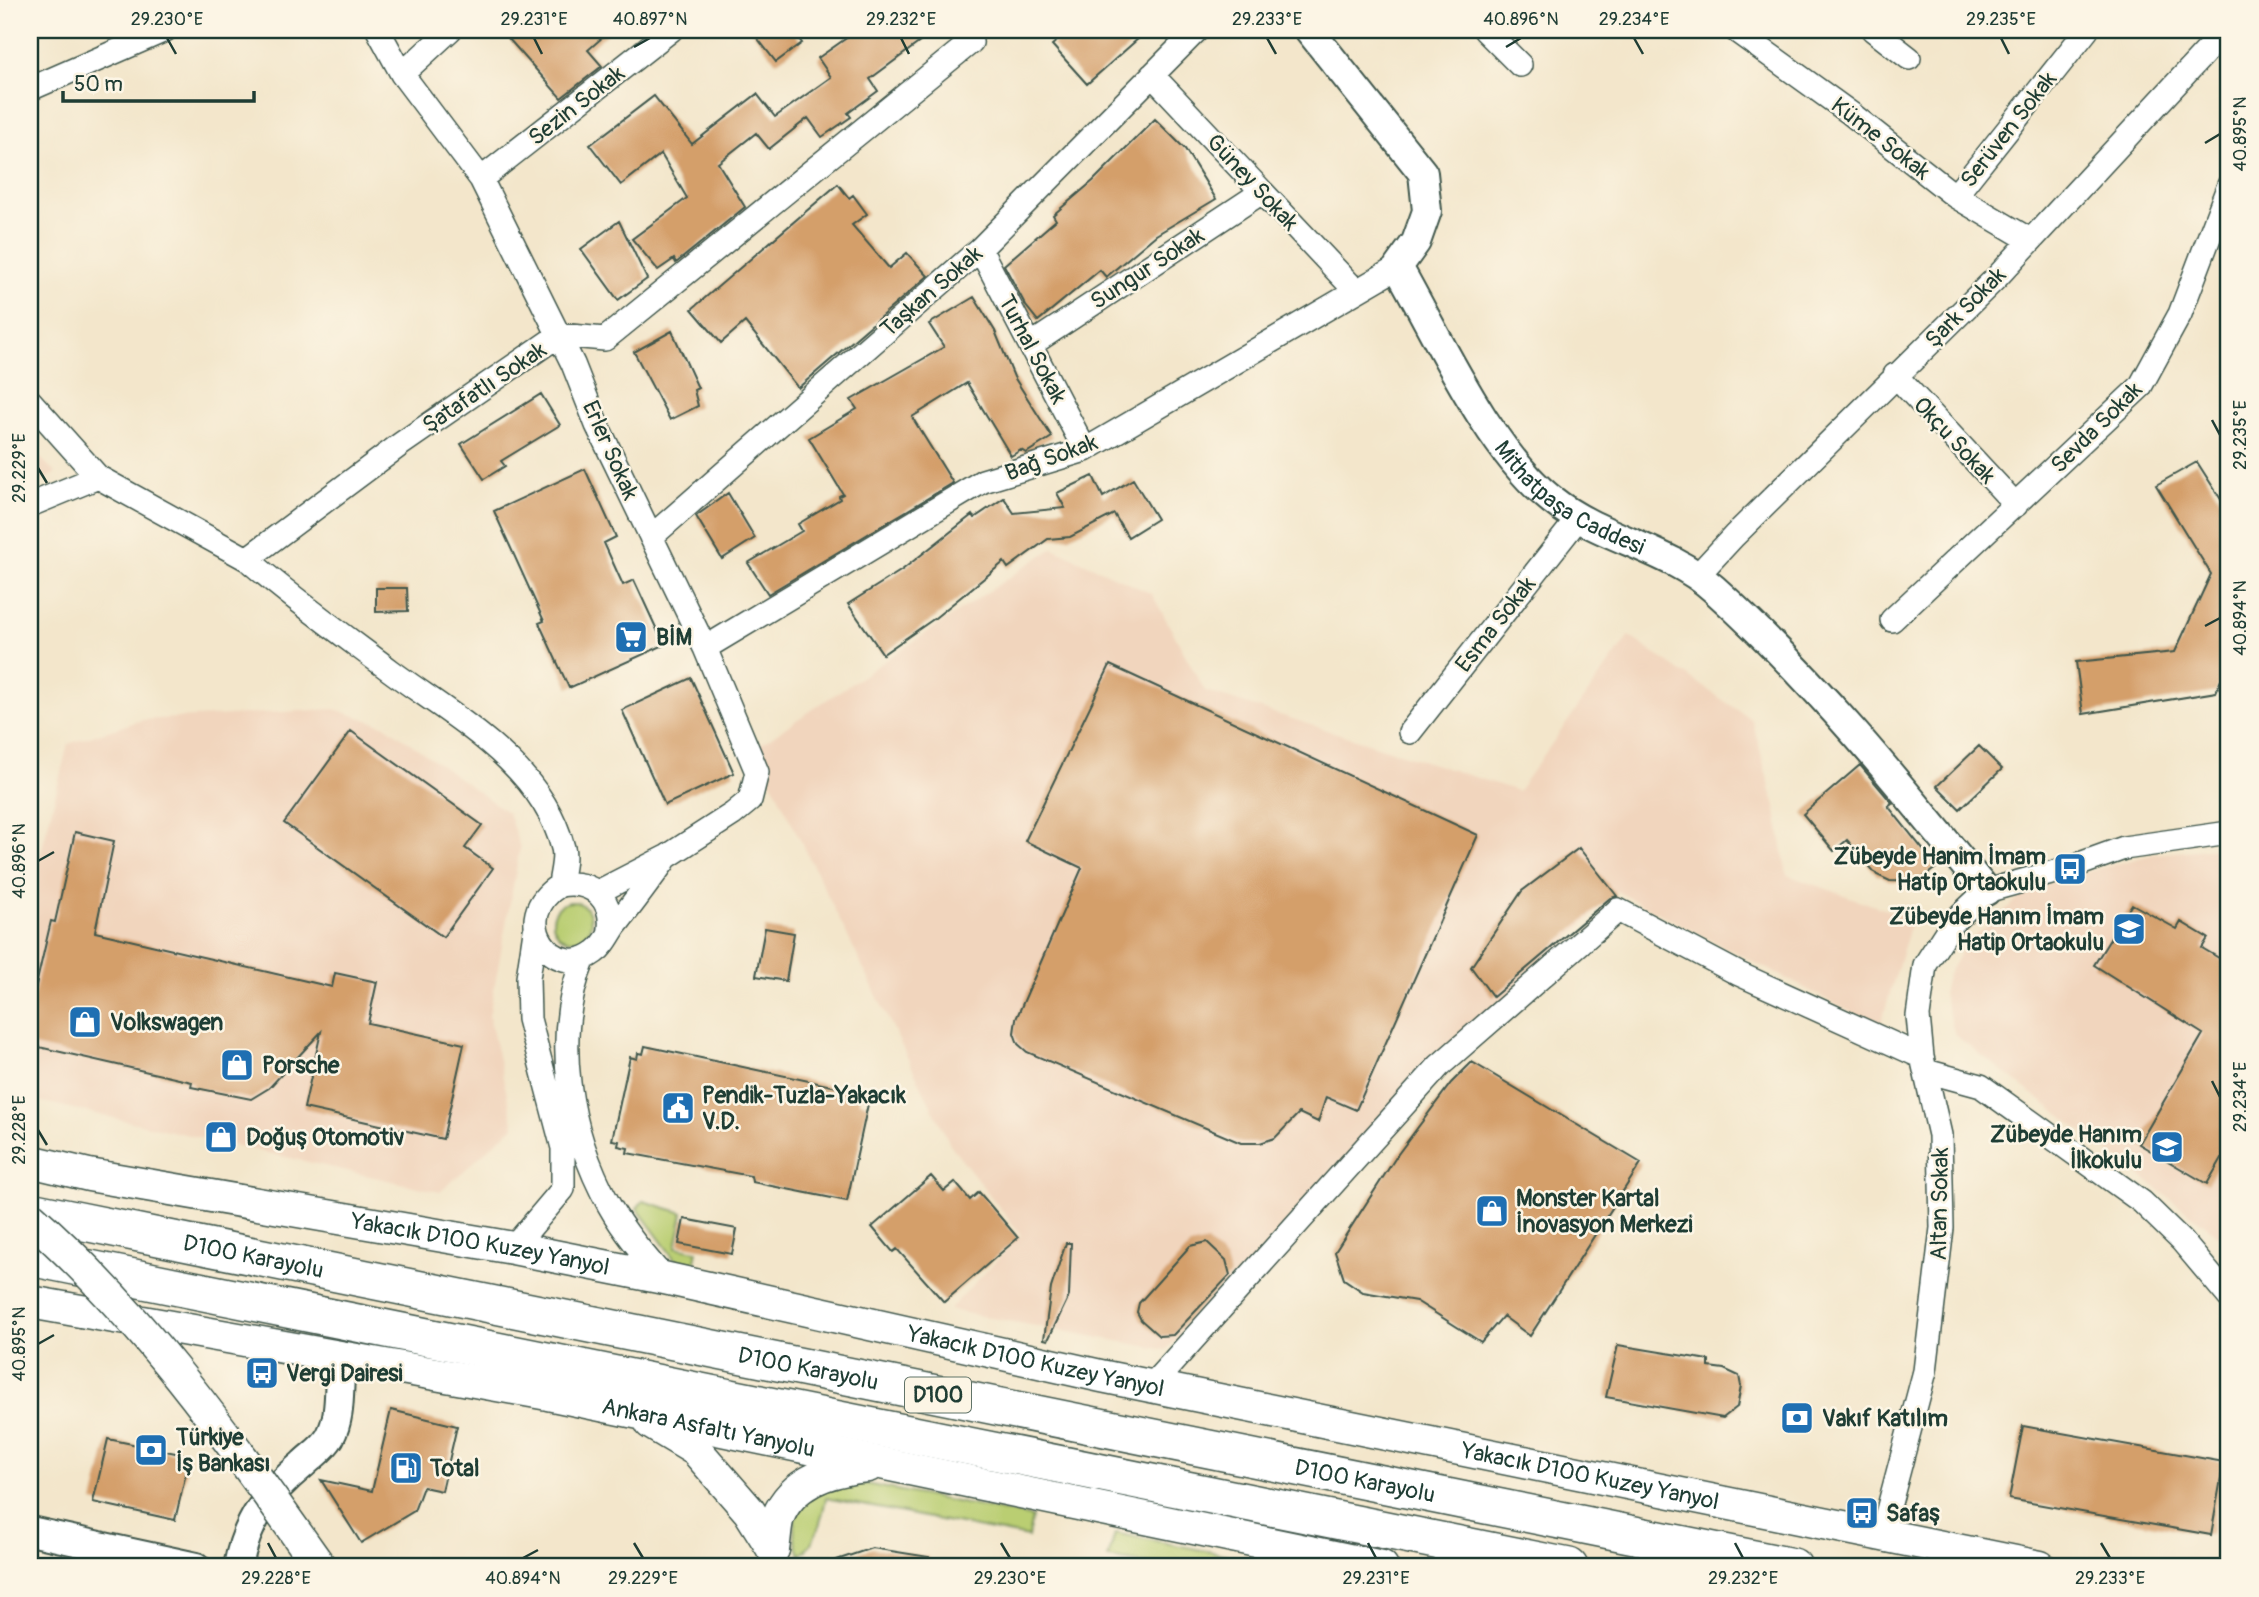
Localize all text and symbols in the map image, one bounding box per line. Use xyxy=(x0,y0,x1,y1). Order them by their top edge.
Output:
text: 29.230°E xyxy=(131,8,203,31)
text: 29.231°E xyxy=(500,8,568,31)
text: 40.897°N xyxy=(613,8,687,31)
text: 29.232°E xyxy=(866,8,936,31)
text: 29.233°E xyxy=(1232,8,1302,31)
text: 40.896°N xyxy=(1483,8,1559,31)
text: 29.234°E xyxy=(1599,8,1669,31)
text: 29.235°E xyxy=(1966,8,2036,31)
street label: Sezin Sokak xyxy=(522,59,631,152)
scale bar xyxy=(63,60,254,104)
street label: Serüven Sokak xyxy=(1954,65,2063,193)
text: 50 m xyxy=(74,71,123,98)
street label: Küme Sokak xyxy=(1825,91,1936,186)
text: 40.895°N xyxy=(2229,97,2252,171)
street label: Güney Sokak xyxy=(1200,128,1305,237)
street label: Sungur Sokak xyxy=(1085,221,1210,316)
street label: Taşkan Sokak xyxy=(874,239,989,344)
street label: Şark Sokak xyxy=(1919,260,2012,354)
street label: Turhal Sokak xyxy=(992,290,1074,409)
street label: Şatafatlı Sokak xyxy=(417,335,552,440)
street label: Sevda Sokak xyxy=(2044,375,2149,479)
street label: Okçu Sokak xyxy=(1907,391,2002,490)
street label: Erler Sokak xyxy=(576,396,645,505)
text: 29.235°E xyxy=(2229,400,2252,470)
street label: Bağ Sokak xyxy=(1001,427,1102,488)
text: 29.229°E xyxy=(8,433,31,503)
street label: Mithatpaşa Caddesi xyxy=(1488,435,1649,562)
street label: Esma Sokak xyxy=(1449,570,1542,678)
text: 40.894°N xyxy=(2229,580,2252,656)
supermarket icon: BİM xyxy=(612,618,650,656)
place label: BİM xyxy=(656,623,692,652)
text: 40.896°N xyxy=(8,823,31,899)
place label: Zübeyde Hanim İmam Hati̇p Ortaokulu xyxy=(1834,842,2046,897)
bus stop icon: Zübeyde Hanim İmam Hati̇p Ortaokulu xyxy=(2051,850,2089,888)
place label: Zübeyde Hanım İmam Hatip Ortaokulu xyxy=(1889,902,2104,957)
school or university icon: Zübeyde Hanım İmam Hatip Ortaokulu xyxy=(2110,910,2148,948)
shop icon: Volkswagen xyxy=(66,1003,104,1041)
place label: Volkswagen xyxy=(110,1008,223,1037)
shop icon: Porsche xyxy=(218,1046,256,1084)
place label: Porsche xyxy=(262,1051,340,1080)
text: 29.234°E xyxy=(2229,1062,2252,1132)
place label: Pendik-Tuzla-Yakacık V.D. xyxy=(702,1081,906,1136)
public building icon: Pendik-Tuzla-Yakacık V.D. xyxy=(659,1089,697,1127)
text: 29.228°E xyxy=(8,1095,31,1165)
shop icon: Doğuş Otomotiv xyxy=(202,1118,240,1156)
place label: Zübeyde Hanım İlkokulu xyxy=(1990,1120,2142,1175)
place label: Doğuş Otomotiv xyxy=(246,1123,404,1152)
school or university icon: Zübeyde Hanım İlkokulu xyxy=(2148,1128,2186,1166)
street label: Altan Sokak xyxy=(1924,1147,1955,1261)
place label: Monster Kartal İnovasyon Merkezi xyxy=(1516,1184,1693,1239)
shop icon: Monster Kartal İnovasyon Merkezi xyxy=(1473,1192,1511,1230)
street label: Yakacık D100 Kuzey Yanyol xyxy=(348,1206,612,1282)
street label: D100 Karayolu xyxy=(181,1228,326,1285)
text: 40.895°N xyxy=(8,1307,31,1381)
street label: Yakacık D100 Kuzey Yanyol xyxy=(905,1319,1167,1401)
street label: D100 Karayolu xyxy=(735,1340,881,1397)
bus stop icon: Vergi Dairesi xyxy=(243,1354,281,1392)
place label: Vergi Dairesi xyxy=(286,1359,403,1388)
road number: D100 xyxy=(905,1378,971,1412)
street label: Ankara Asfaltı Yanyolu xyxy=(599,1392,817,1464)
bank icon: Vakıf Katılım xyxy=(1778,1399,1816,1437)
place label: Vakıf Katılım xyxy=(1822,1404,1948,1433)
place label: Türkiye İş Bankası xyxy=(175,1423,271,1478)
bank icon: Türkiye İş Bankası xyxy=(132,1431,170,1469)
street label: Yakacık D100 Kuzey Yanyol xyxy=(1458,1435,1722,1516)
fuel station icon: Total xyxy=(387,1449,425,1487)
street label: D100 Karayolu xyxy=(1292,1453,1438,1509)
place label: Total xyxy=(429,1454,480,1483)
bus stop icon: Safaş xyxy=(1843,1494,1881,1532)
place label: Safaş xyxy=(1886,1499,1940,1528)
text: 29.228°E xyxy=(241,1567,311,1590)
text: 40.894°N xyxy=(485,1567,561,1590)
text: 29.229°E xyxy=(608,1567,678,1590)
text: 29.230°E xyxy=(974,1567,1046,1590)
text: 29.231°E xyxy=(1342,1567,1410,1590)
text: 29.232°E xyxy=(1708,1567,1778,1590)
text: 29.233°E xyxy=(2075,1567,2145,1590)

